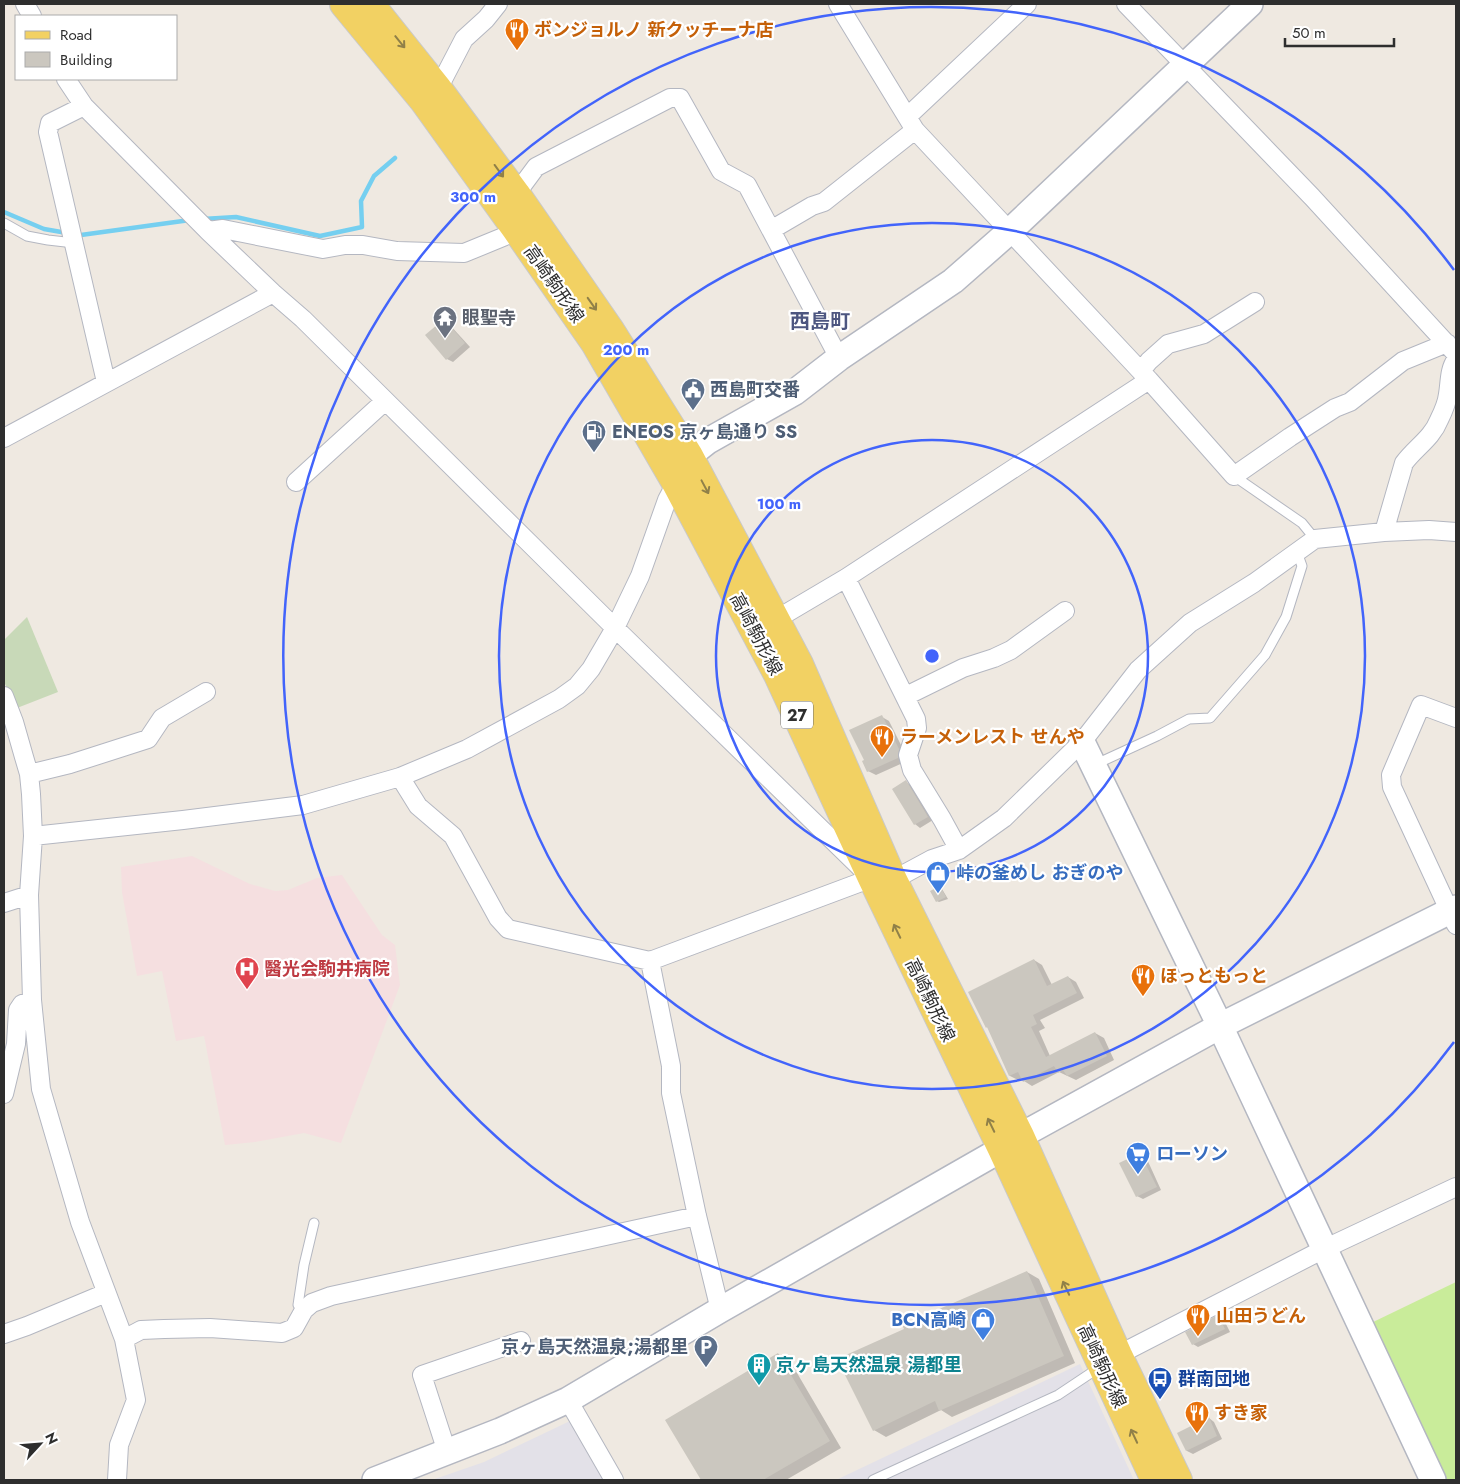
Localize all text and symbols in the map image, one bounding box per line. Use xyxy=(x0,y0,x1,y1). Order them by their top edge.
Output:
legend xyxy=(15,15,178,80)
scale bar xyxy=(1285,15,1394,47)
restaurant icon: ボンジョルノ 新クッチーナ店 xyxy=(504,17,530,51)
place label: ボンジョルノ 新クッチーナ店 xyxy=(534,17,773,43)
text: 50 m xyxy=(1292,22,1326,44)
text: Road xyxy=(60,24,92,46)
one-way arrow xyxy=(395,35,406,48)
text: Building xyxy=(60,49,112,71)
one-way arrow xyxy=(494,164,504,178)
text: 300 m xyxy=(450,186,496,208)
street label: 高崎駒形線 xyxy=(518,240,590,328)
one-way arrow xyxy=(587,297,597,311)
temple icon: 眼聖寺 xyxy=(432,305,458,339)
place label: 眼聖寺 xyxy=(462,305,516,331)
district label: 西島町 xyxy=(790,307,850,336)
text: 200 m xyxy=(603,339,649,361)
public building icon: 西島町交番 xyxy=(680,377,706,411)
place label: 西島町交番 xyxy=(710,377,800,403)
fuel station icon: ENEOS 京ヶ島通り SS xyxy=(581,419,607,453)
place label: ENEOS 京ヶ島通り SS xyxy=(612,419,797,445)
one-way arrow xyxy=(700,479,710,494)
text: 100 m xyxy=(757,493,801,515)
street label: 高崎駒形線 xyxy=(723,588,789,680)
centre of rings xyxy=(923,647,941,665)
road number: 27 xyxy=(781,702,813,728)
restaurant icon: ラーメンレスト せんや xyxy=(869,724,895,758)
place label: ラーメンレスト せんや xyxy=(900,724,1085,750)
shop icon: 峠の釜めし おぎのや xyxy=(925,860,951,894)
place label: 峠の釜めし おぎのや xyxy=(956,860,1123,886)
one-way arrow xyxy=(892,924,902,939)
street label: 高崎駒形線 xyxy=(899,954,961,1046)
hospital icon: 醫光会駒井病院 xyxy=(234,956,260,990)
place label: 醫光会駒井病院 xyxy=(264,956,390,982)
restaurant icon: ほっともっと xyxy=(1130,963,1156,997)
place label: ほっともっと xyxy=(1160,963,1268,989)
one-way arrow xyxy=(985,1118,995,1133)
supermarket icon: ローソン xyxy=(1125,1141,1151,1175)
place label: ローソン xyxy=(1156,1141,1228,1167)
one-way arrow xyxy=(1061,1281,1071,1296)
restaurant icon: 山田うどん xyxy=(1185,1303,1211,1337)
place label: 山田うどん xyxy=(1216,1303,1306,1329)
place label: BCN高崎 xyxy=(891,1307,966,1333)
shop icon: BCN高崎 xyxy=(970,1307,996,1341)
street label: 高崎駒形線 xyxy=(1071,1320,1133,1412)
place label: 京ヶ島天然温泉;湯都里 xyxy=(501,1334,688,1360)
parking icon: 京ヶ島天然温泉;湯都里 xyxy=(693,1334,719,1368)
building icon: 京ヶ島天然温泉 湯都里 xyxy=(746,1352,772,1386)
place label: 京ヶ島天然温泉 湯都里 xyxy=(776,1352,961,1378)
bus stop icon: 群南団地 xyxy=(1147,1366,1173,1400)
place label: 群南団地 xyxy=(1178,1366,1250,1392)
restaurant icon: すき家 xyxy=(1184,1400,1210,1434)
place label: すき家 xyxy=(1214,1400,1268,1426)
north arrow xyxy=(15,1419,65,1469)
text: N xyxy=(40,1429,63,1448)
one-way arrow xyxy=(1129,1429,1139,1444)

